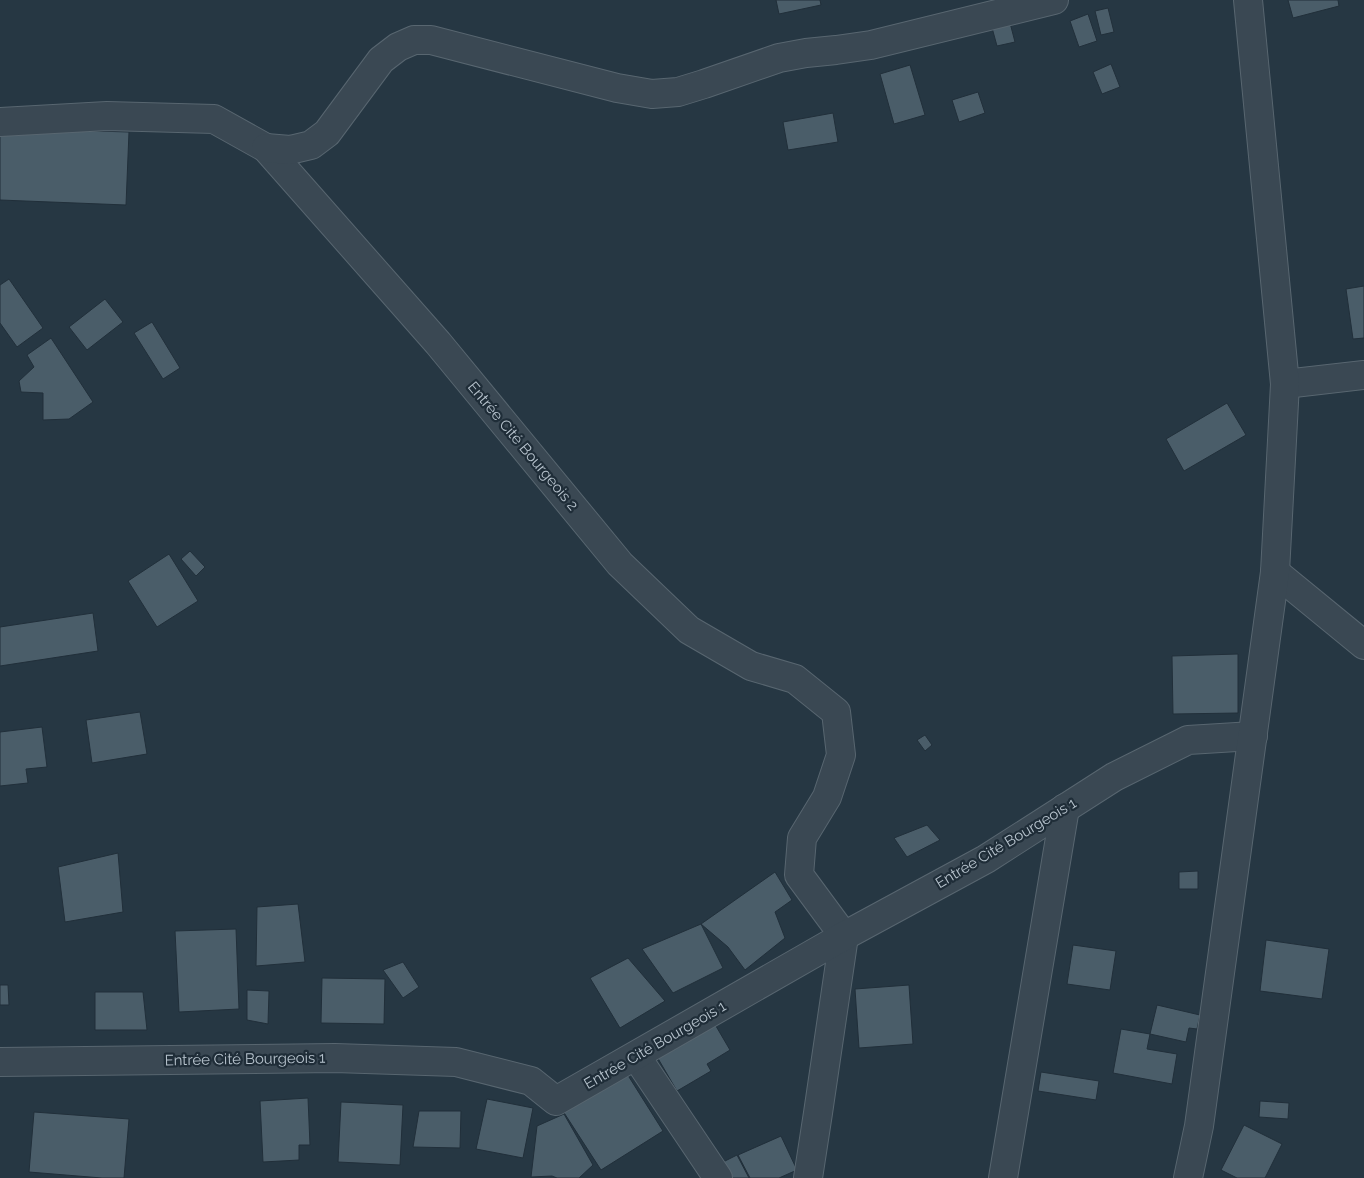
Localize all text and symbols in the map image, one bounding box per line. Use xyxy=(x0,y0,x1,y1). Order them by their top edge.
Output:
street label: Entrée Cité Bourgeois 2 xyxy=(464,378,582,514)
street label: Entrée Cité Bourgeois 1 xyxy=(932,794,1080,892)
street label: Entrée Cité Bourgeois 1 xyxy=(581,997,730,1093)
street label: Entrée Cité Bourgeois 1 xyxy=(164,1049,326,1069)

